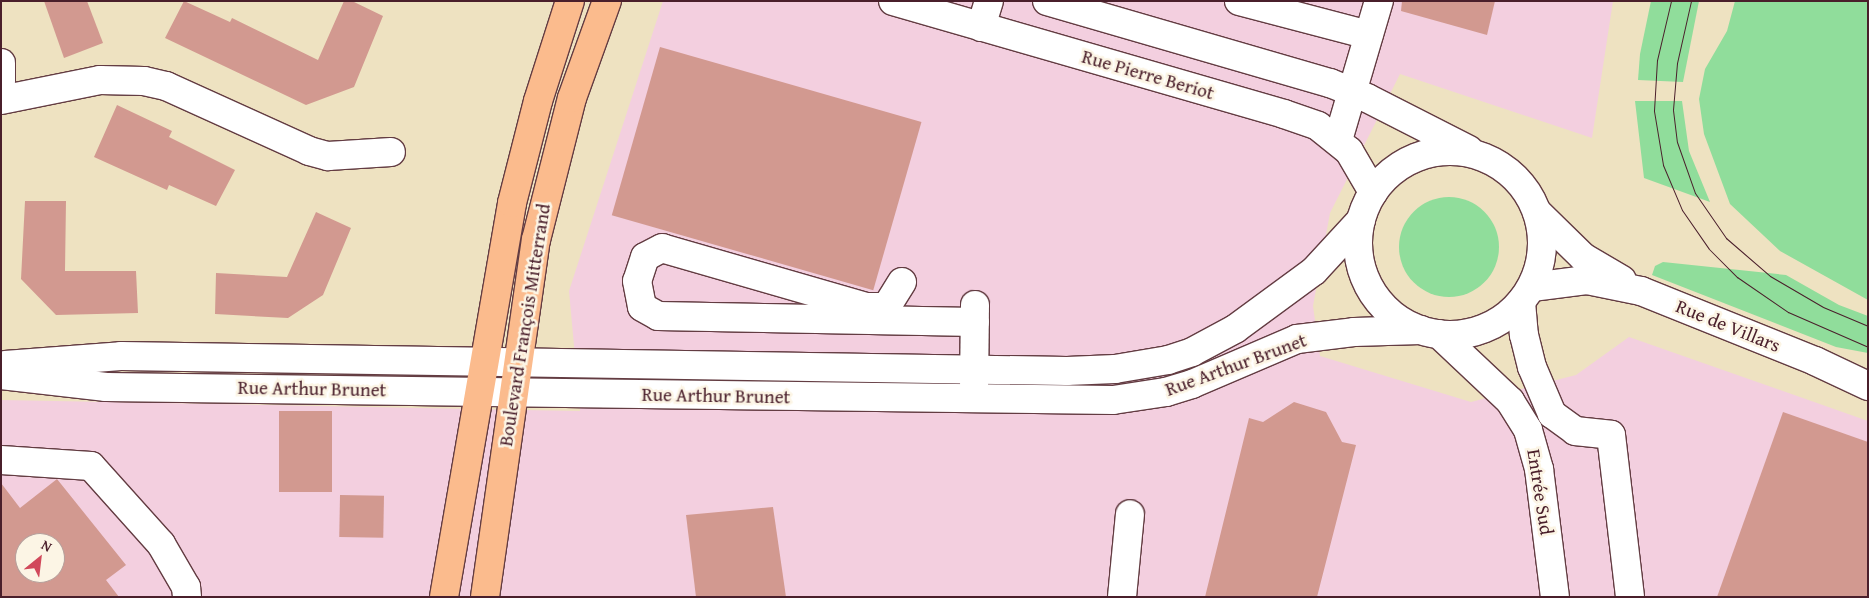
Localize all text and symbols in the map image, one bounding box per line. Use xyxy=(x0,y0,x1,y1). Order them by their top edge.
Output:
street label: Rue Pierre Beriot xyxy=(1079,45,1217,105)
street label: Boulevard François Mitterrand xyxy=(495,202,555,448)
street label: Rue de Villars xyxy=(1673,295,1783,357)
street label: Rue Arthur Brunet xyxy=(1162,329,1310,401)
street label: Rue Arthur Brunet xyxy=(238,376,386,402)
street label: Rue Arthur Brunet xyxy=(642,383,790,409)
street label: Entrée Sud xyxy=(1522,447,1558,537)
north arrow xyxy=(15,533,65,583)
text: N xyxy=(38,535,56,557)

